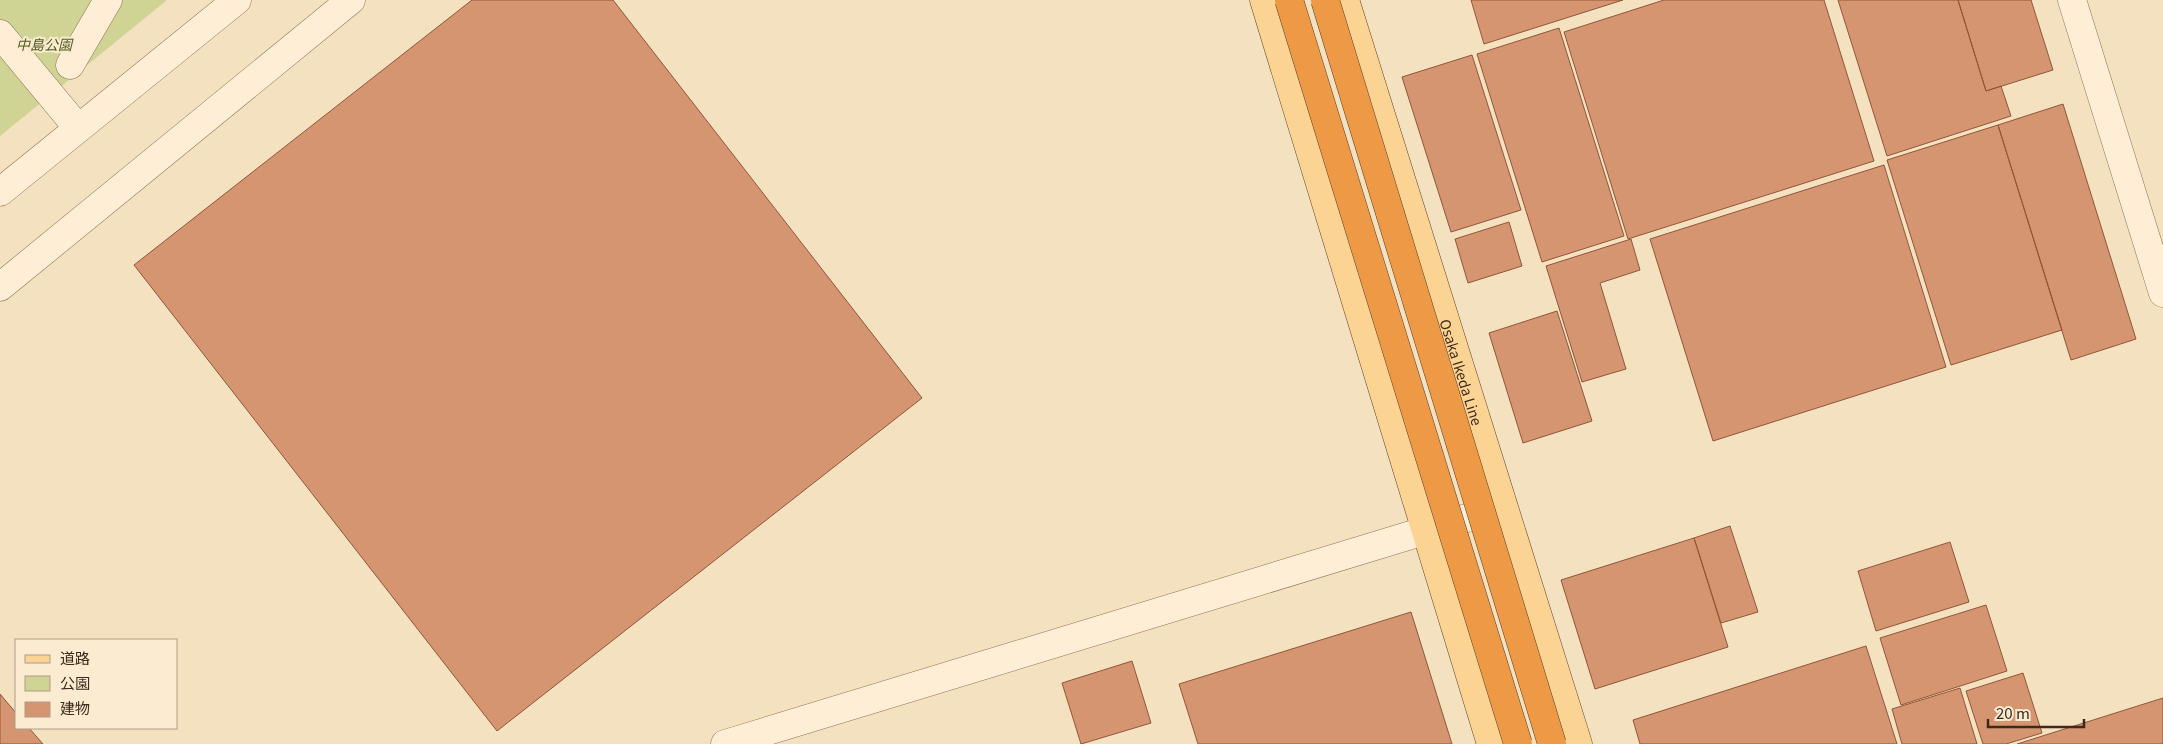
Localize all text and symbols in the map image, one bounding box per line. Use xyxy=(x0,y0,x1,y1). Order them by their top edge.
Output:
park label: 中島公園 xyxy=(16,34,74,54)
street label: Osaka Ikeda Line xyxy=(1436,317,1488,428)
legend xyxy=(15,639,178,729)
text: 道路 xyxy=(60,647,90,668)
text: 公園 xyxy=(60,672,90,693)
scale bar xyxy=(1988,696,2084,728)
text: 建物 xyxy=(60,697,90,718)
text: 20 m xyxy=(1996,702,2030,723)

